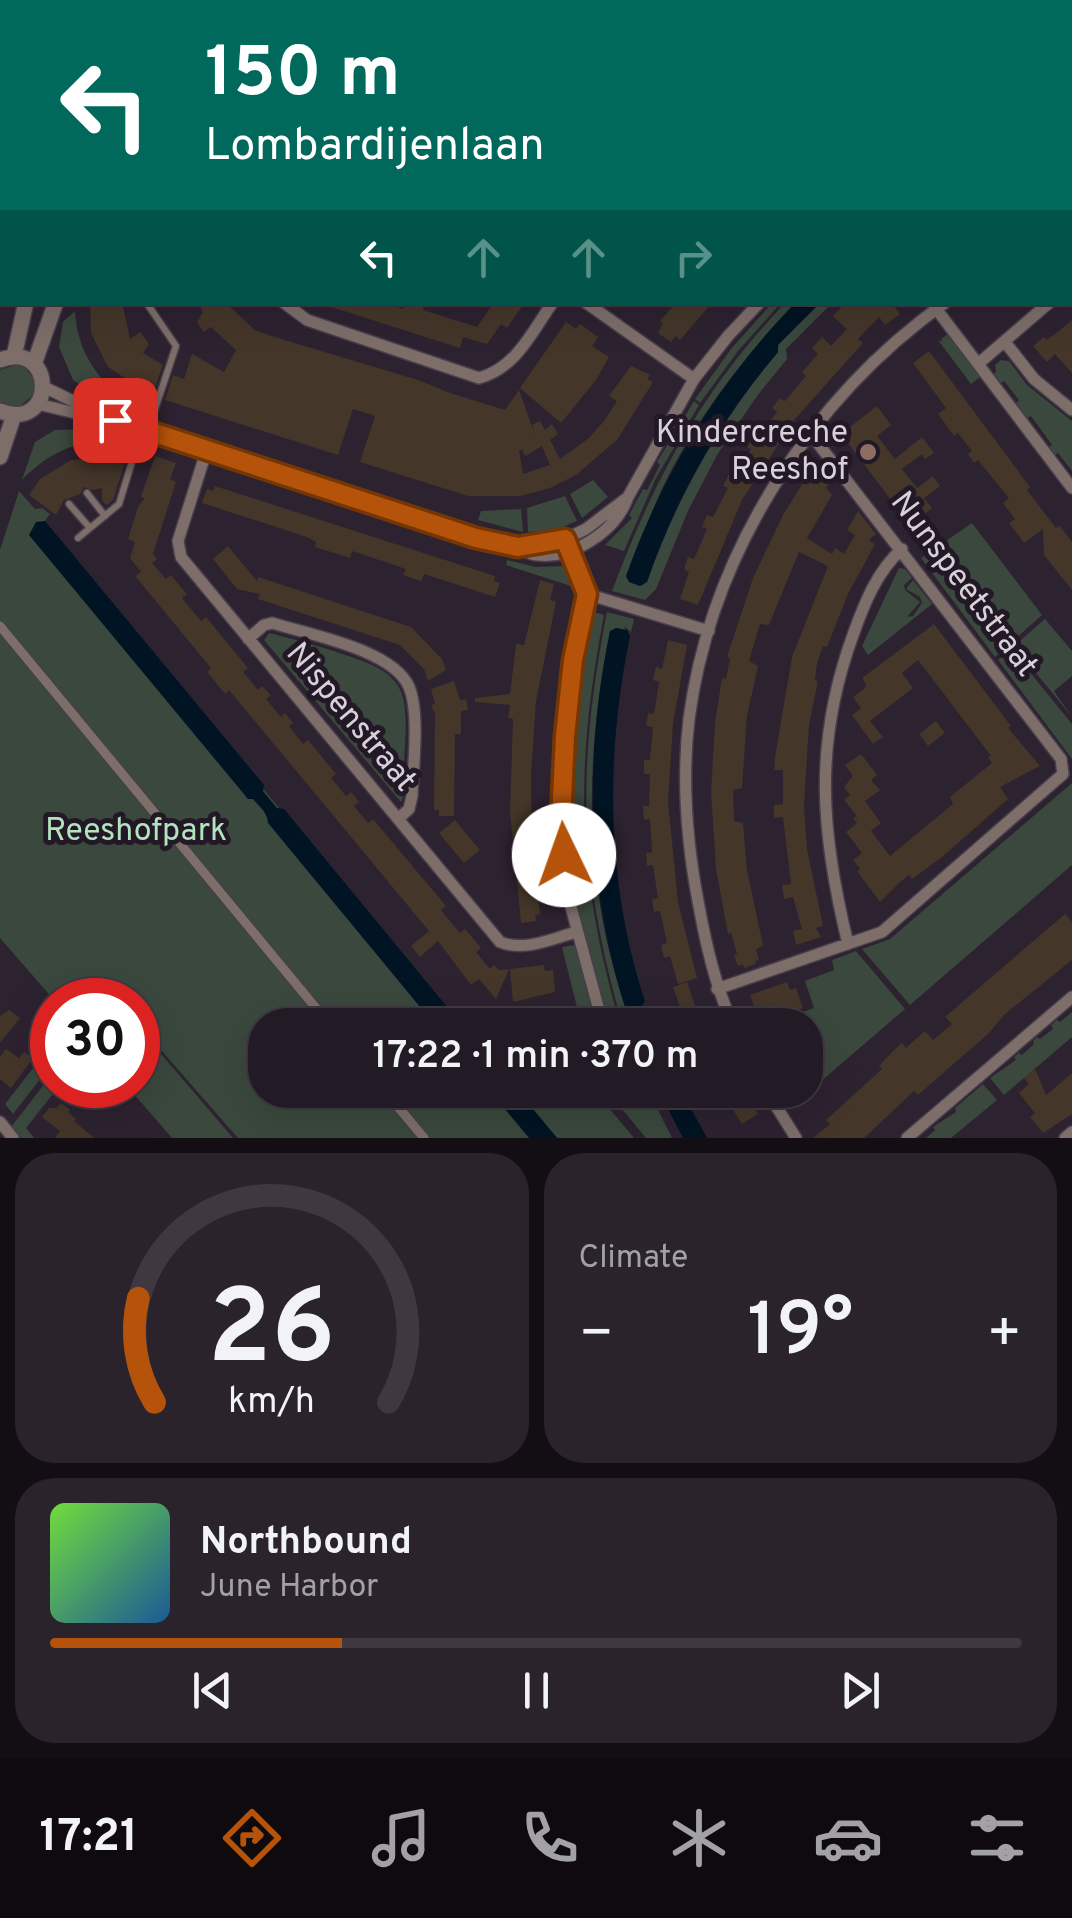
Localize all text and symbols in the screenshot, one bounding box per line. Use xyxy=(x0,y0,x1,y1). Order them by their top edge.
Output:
text: 150 m xyxy=(205,32,400,121)
icon: left xyxy=(40,40,170,170)
text: Lombardijenlaan xyxy=(205,119,544,176)
icon: left xyxy=(351,230,406,285)
icon: ahead xyxy=(456,230,511,285)
icon: ahead xyxy=(561,230,616,285)
icon: right xyxy=(666,230,721,285)
pin xyxy=(73,378,158,463)
icon: arrive xyxy=(88,393,143,448)
place label: Kindercreche Reeshof xyxy=(656,414,848,491)
marker: Kindercreche Reeshof xyxy=(857,441,879,463)
street label: Nunspeetstraat xyxy=(880,484,1046,686)
street label: Nispenstraat xyxy=(276,635,424,801)
position arrow xyxy=(512,803,616,907)
park label: Reeshofpark xyxy=(45,812,227,852)
speed limit sign: 30 xyxy=(30,978,160,1108)
text: 17:22 · 1 min · 370 m xyxy=(373,1033,698,1082)
text: Climate xyxy=(579,1239,688,1279)
text: 26 xyxy=(208,1268,336,1400)
text: 19° xyxy=(747,1287,853,1382)
text: − xyxy=(579,1301,614,1371)
text: + xyxy=(987,1301,1022,1371)
text: km/h xyxy=(228,1380,315,1426)
text: Northbound xyxy=(200,1519,412,1568)
text: June Harbor xyxy=(200,1568,379,1608)
icon: previous xyxy=(185,1663,240,1718)
icon: pause xyxy=(509,1663,564,1718)
icon: next xyxy=(833,1663,888,1718)
icon: directions xyxy=(217,1803,287,1873)
icon: music xyxy=(366,1803,436,1873)
icon: phone xyxy=(515,1803,585,1873)
icon: climate xyxy=(664,1803,734,1873)
icon: car xyxy=(813,1803,883,1873)
icon: filters xyxy=(962,1803,1032,1873)
text: 17:21 xyxy=(40,1810,138,1867)

